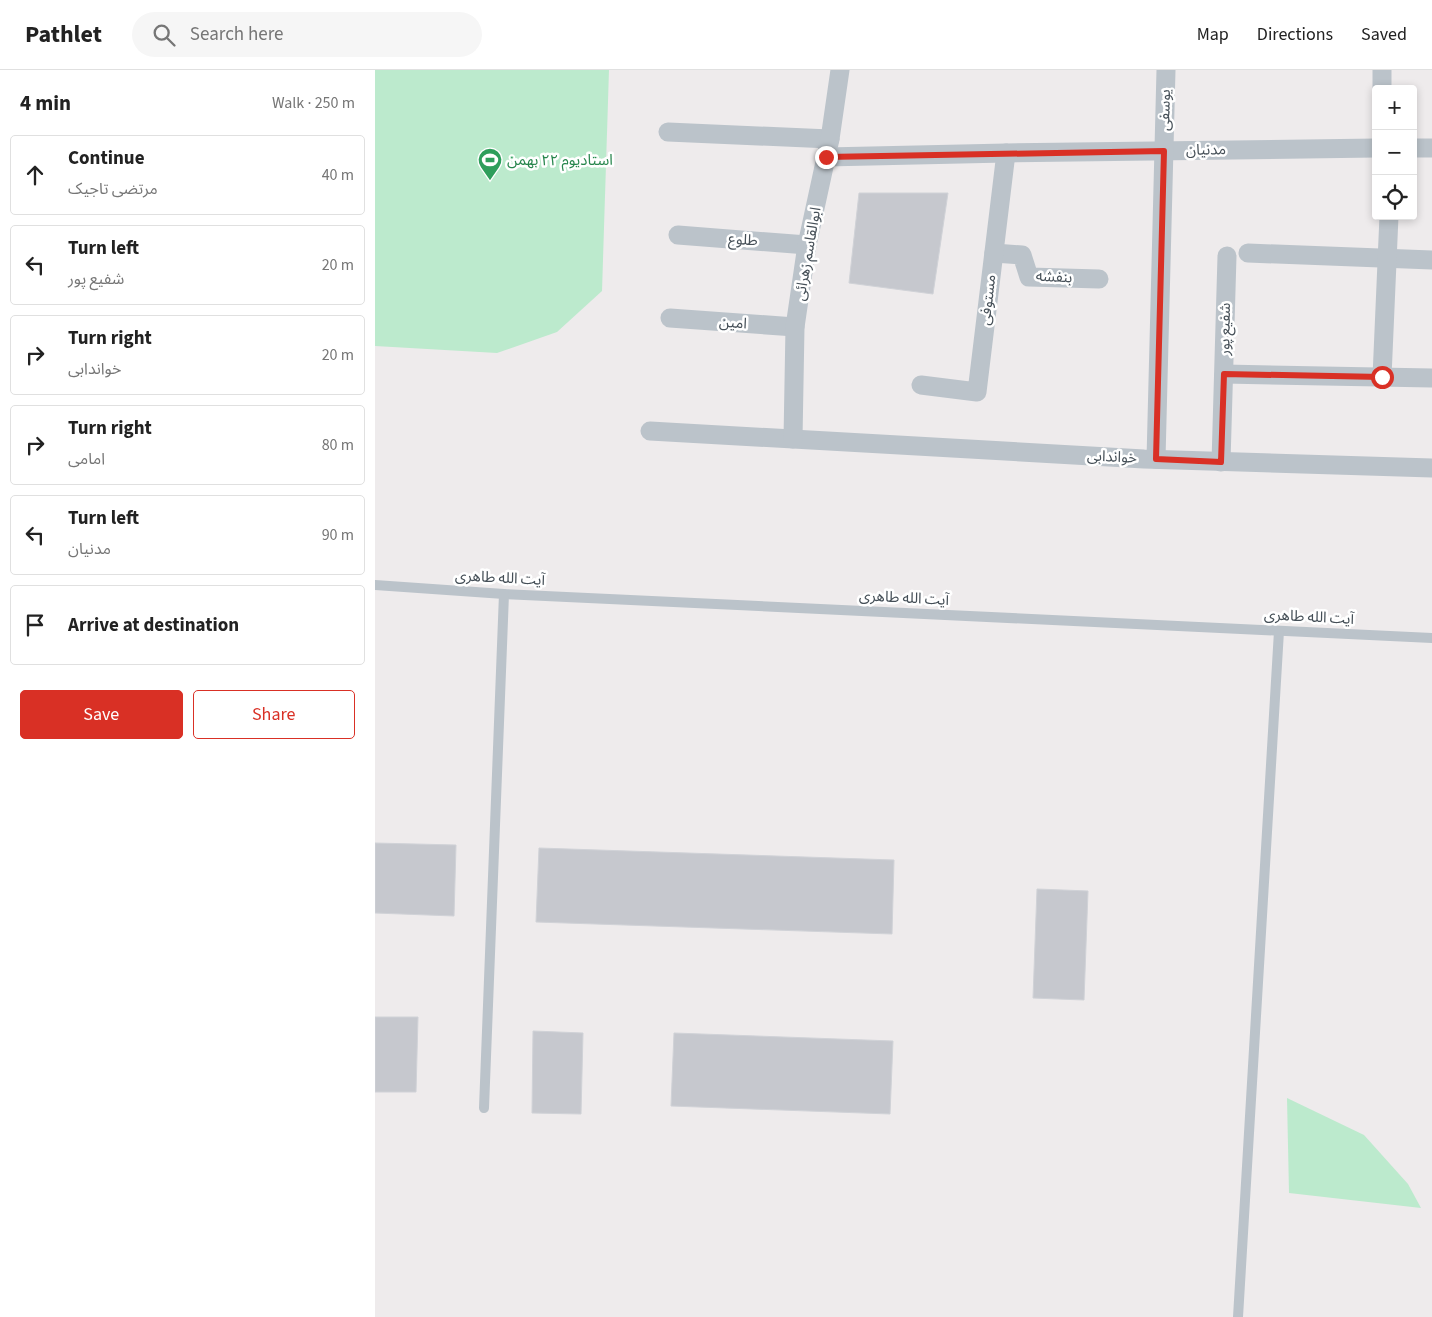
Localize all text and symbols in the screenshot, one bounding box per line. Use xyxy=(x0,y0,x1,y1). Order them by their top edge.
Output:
search box xyxy=(132,12,482,57)
text: Pathlet xyxy=(25,17,102,52)
icon: search xyxy=(150,21,178,49)
text: Search here xyxy=(190,21,284,48)
text: Map xyxy=(1197,22,1229,47)
text: Directions xyxy=(1257,22,1333,47)
text: Saved xyxy=(1361,22,1407,47)
map controls xyxy=(1372,85,1417,220)
button: + xyxy=(1372,85,1417,130)
text: 4 min xyxy=(20,88,71,118)
street label: یوسفی xyxy=(1154,89,1176,131)
text: Walk · 250 m xyxy=(272,92,355,114)
button: − xyxy=(1372,130,1417,175)
street label: مدنیان xyxy=(1186,139,1226,161)
text: Continue xyxy=(68,145,145,172)
route end xyxy=(815,146,838,169)
sports icon: استادیوم ۲۲ بهمن xyxy=(477,147,503,181)
place label: استادیوم ۲۲ بهمن xyxy=(507,150,613,171)
icon: ahead xyxy=(21,161,49,189)
text: 40 m xyxy=(322,164,354,186)
button: locate xyxy=(1372,175,1417,220)
text: مرتضی تاجیک xyxy=(68,178,158,200)
street label: ابوالقاسم زهرائی xyxy=(789,205,827,303)
street label: طلوع xyxy=(728,229,758,252)
text: Turn left xyxy=(68,235,139,262)
icon: left xyxy=(21,251,49,279)
text: 20 m xyxy=(322,254,354,276)
street label: بنفشه xyxy=(1035,266,1073,288)
text: شفیع پور xyxy=(68,268,124,290)
street label: مستوفی xyxy=(974,273,1002,327)
street label: شفیع پور xyxy=(1214,302,1237,357)
street label: امین xyxy=(718,312,748,334)
text: Turn right xyxy=(68,325,152,352)
icon: right xyxy=(21,341,49,369)
text: 20 m xyxy=(322,344,354,366)
text: خواندابی xyxy=(68,358,122,380)
route start xyxy=(1371,366,1394,389)
text: Turn right xyxy=(68,415,152,442)
icon: right xyxy=(21,431,49,459)
text: 80 m xyxy=(322,434,354,456)
street label: خواندابی xyxy=(1086,445,1138,469)
text: امامی xyxy=(68,448,105,470)
text: Turn left xyxy=(68,505,139,532)
icon: left xyxy=(21,521,49,549)
text: 90 m xyxy=(322,524,354,546)
text: مدنیان xyxy=(68,538,111,560)
street label: آیت الله طاهری xyxy=(454,565,546,591)
street label: آیت الله طاهری xyxy=(858,585,950,611)
street label: آیت الله طاهری xyxy=(1263,604,1355,630)
icon: arrive xyxy=(21,611,49,639)
text: Arrive at destination xyxy=(68,612,239,639)
button: Save xyxy=(20,690,183,739)
button: Share xyxy=(193,690,355,739)

